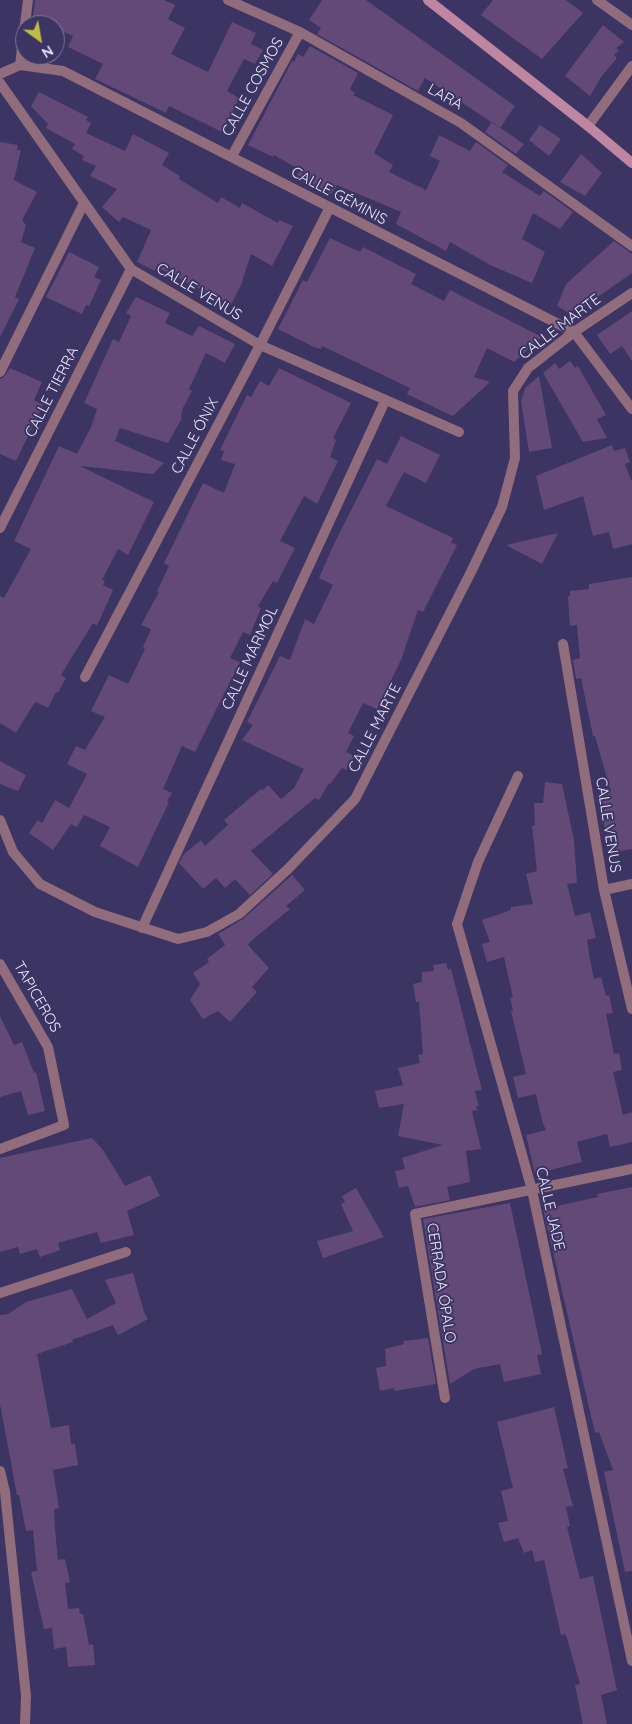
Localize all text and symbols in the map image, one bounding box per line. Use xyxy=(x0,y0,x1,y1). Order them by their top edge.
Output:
north arrow xyxy=(15,15,65,65)
street label: CALLE COSMOS xyxy=(218,34,288,140)
text: N xyxy=(38,42,57,62)
street label: LARA xyxy=(424,80,466,114)
street label: CALLE GÉMINIS xyxy=(288,163,390,229)
street label: CALLE VENUS xyxy=(153,259,245,325)
street label: CALLE MARTE xyxy=(516,290,604,364)
street label: CALLE TIERRA xyxy=(21,344,83,440)
street label: CALLE ÓNIX xyxy=(167,395,223,477)
street label: CALLE MÁRMOL xyxy=(218,603,282,713)
street label: CALLE MARTE xyxy=(345,680,405,776)
street label: CALLE VENUS xyxy=(592,776,624,874)
street label: TAPICEROS xyxy=(9,958,65,1036)
street label: CALLE JADE xyxy=(532,1165,568,1253)
street label: CERRADA ÓPALO xyxy=(423,1222,459,1344)

